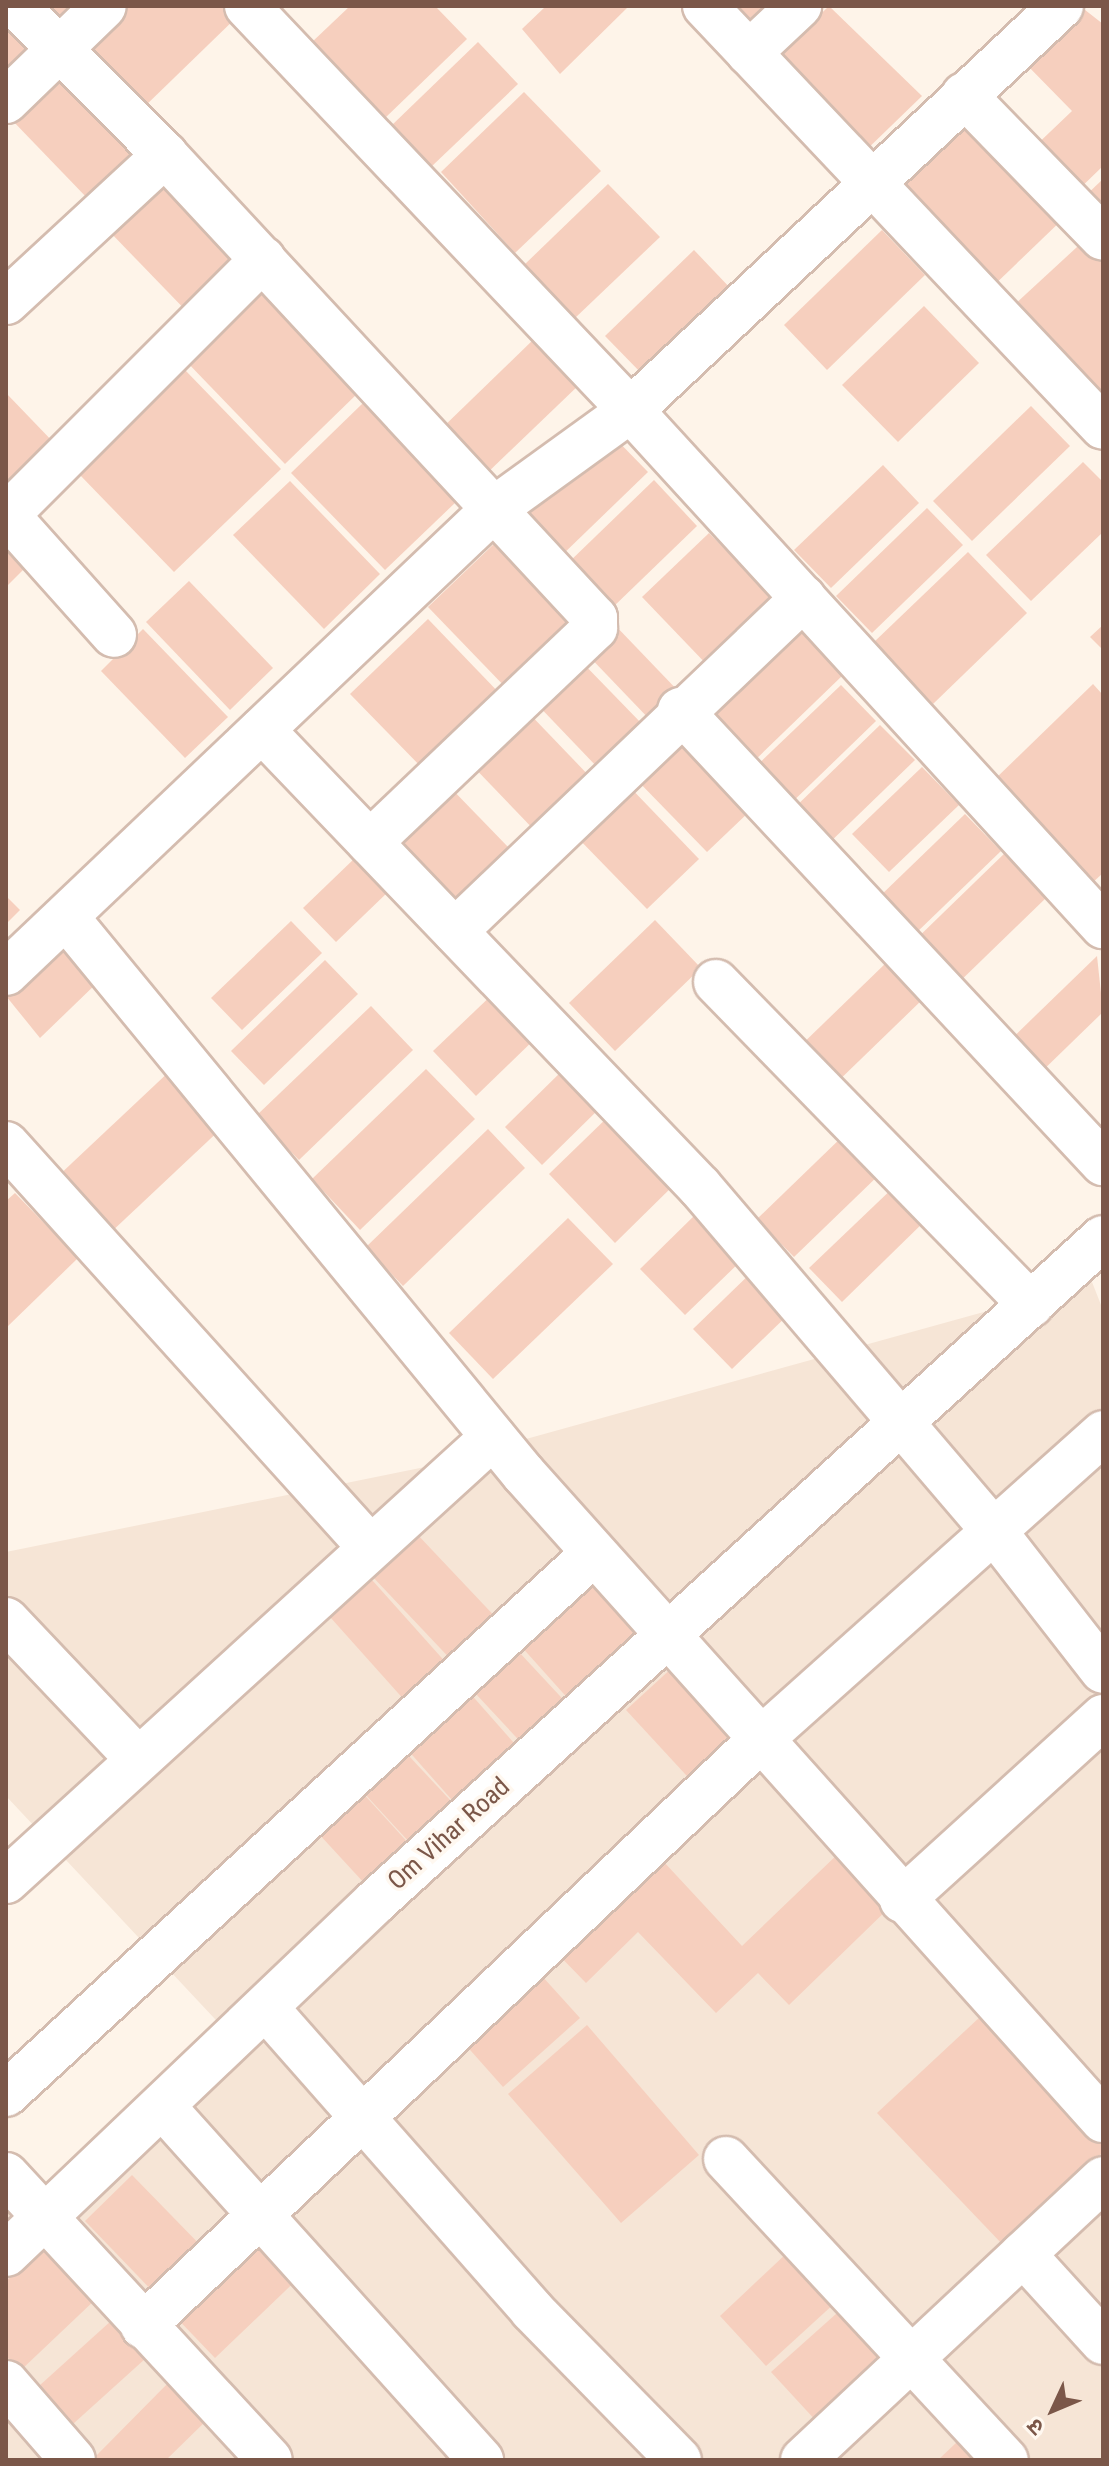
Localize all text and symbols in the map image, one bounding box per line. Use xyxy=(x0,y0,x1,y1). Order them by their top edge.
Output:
street label: Om Vihar Road xyxy=(382,1771,516,1897)
north arrow xyxy=(1013,2370,1093,2450)
text: उ xyxy=(1022,2414,1049,2440)

